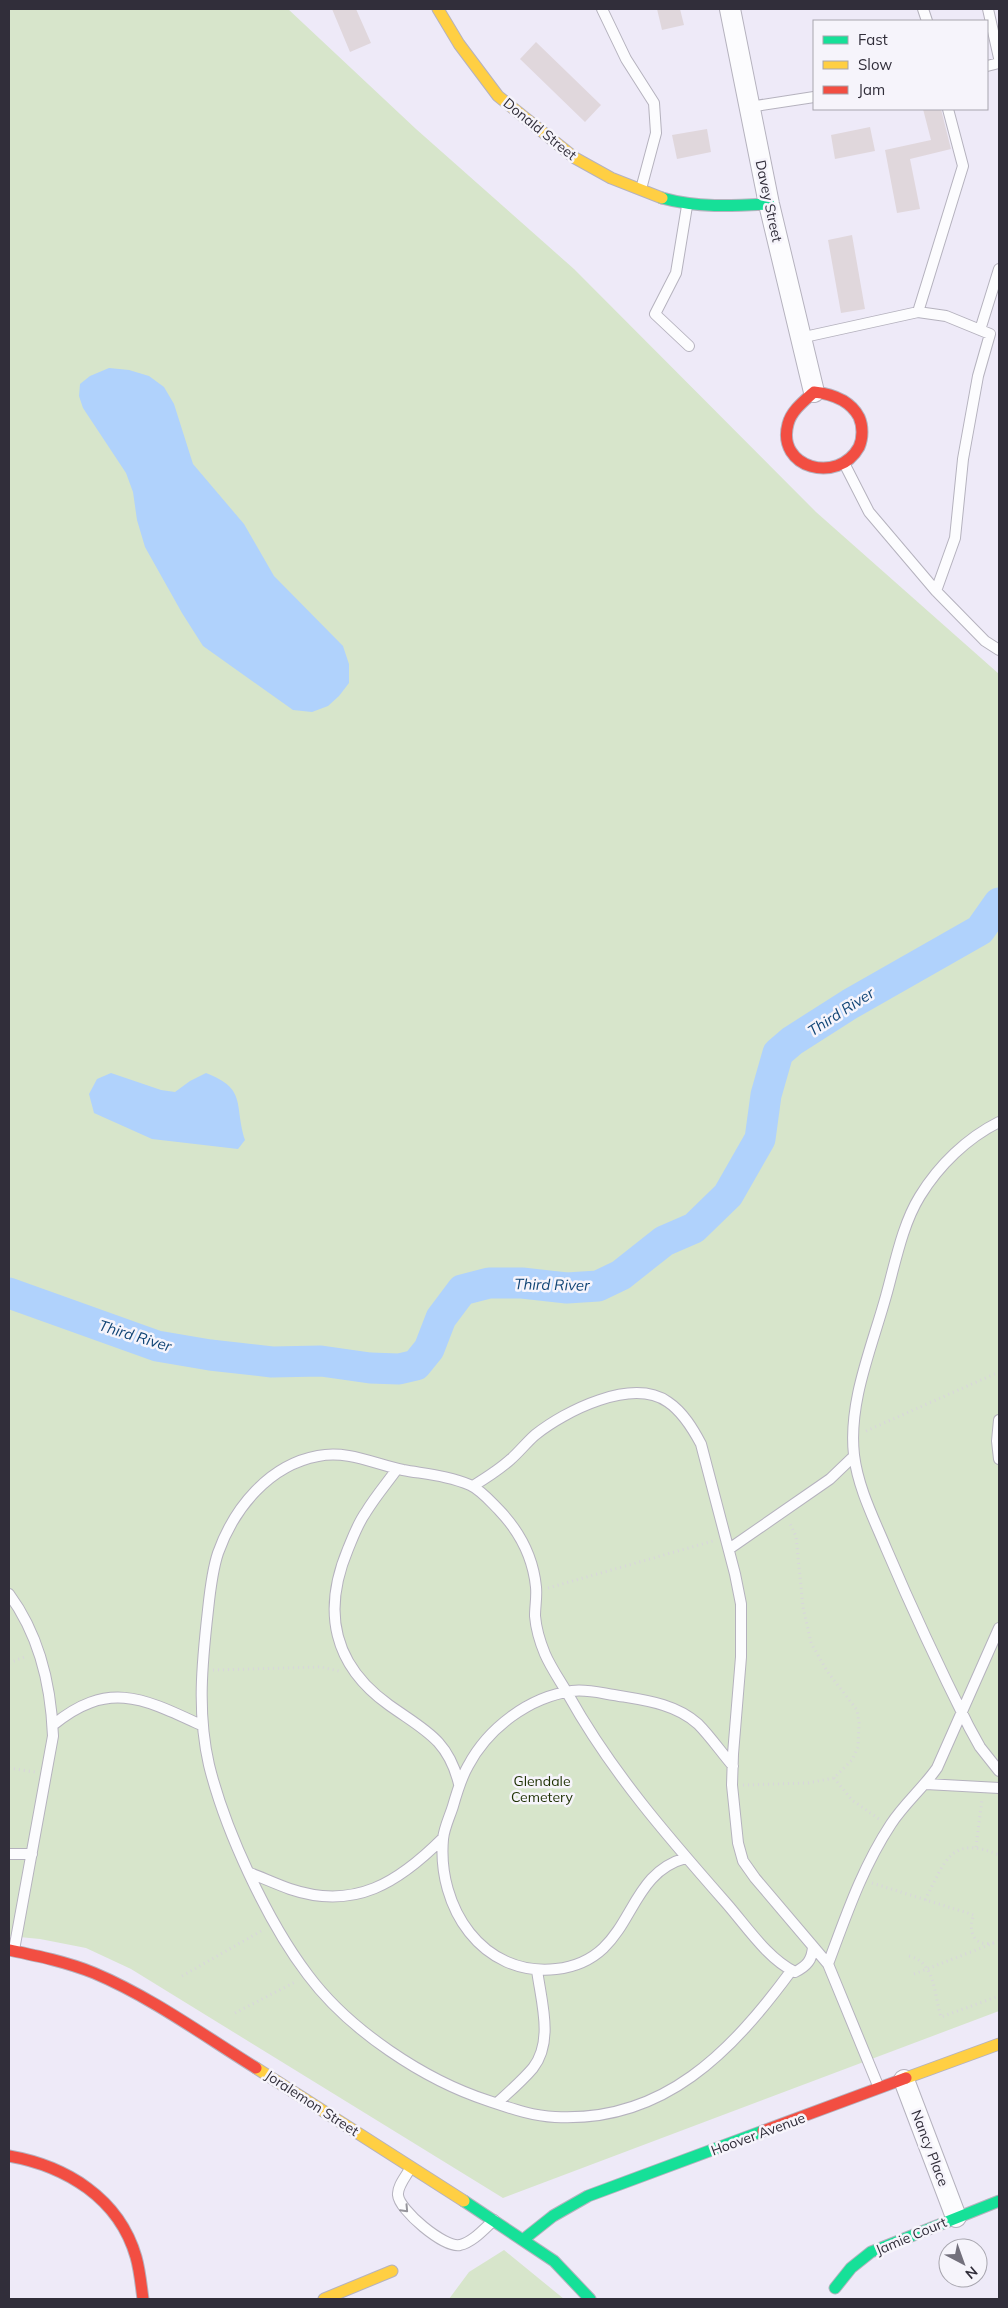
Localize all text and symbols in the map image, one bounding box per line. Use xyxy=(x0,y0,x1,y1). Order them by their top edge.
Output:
legend xyxy=(813,20,988,110)
text: Fast xyxy=(858,30,888,49)
text: Slow xyxy=(858,55,892,74)
text: Jam xyxy=(858,80,885,99)
street label: Donald Street xyxy=(500,94,580,164)
street label: Davey Street xyxy=(752,158,786,244)
water label: Third River xyxy=(804,983,878,1040)
water label: Third River xyxy=(514,1274,590,1295)
water label: Third River xyxy=(96,1315,174,1356)
park label: Glendale Cemetery xyxy=(511,1772,574,1806)
street label: Joralemon Street xyxy=(262,2066,362,2140)
street label: Nancy Place xyxy=(907,2107,953,2189)
street label: Hoover Avenue xyxy=(708,2109,808,2159)
one-way arrow xyxy=(399,2203,408,2212)
street label: Jamie Court xyxy=(873,2213,949,2259)
north arrow xyxy=(938,2238,988,2288)
text: N xyxy=(962,2263,981,2283)

